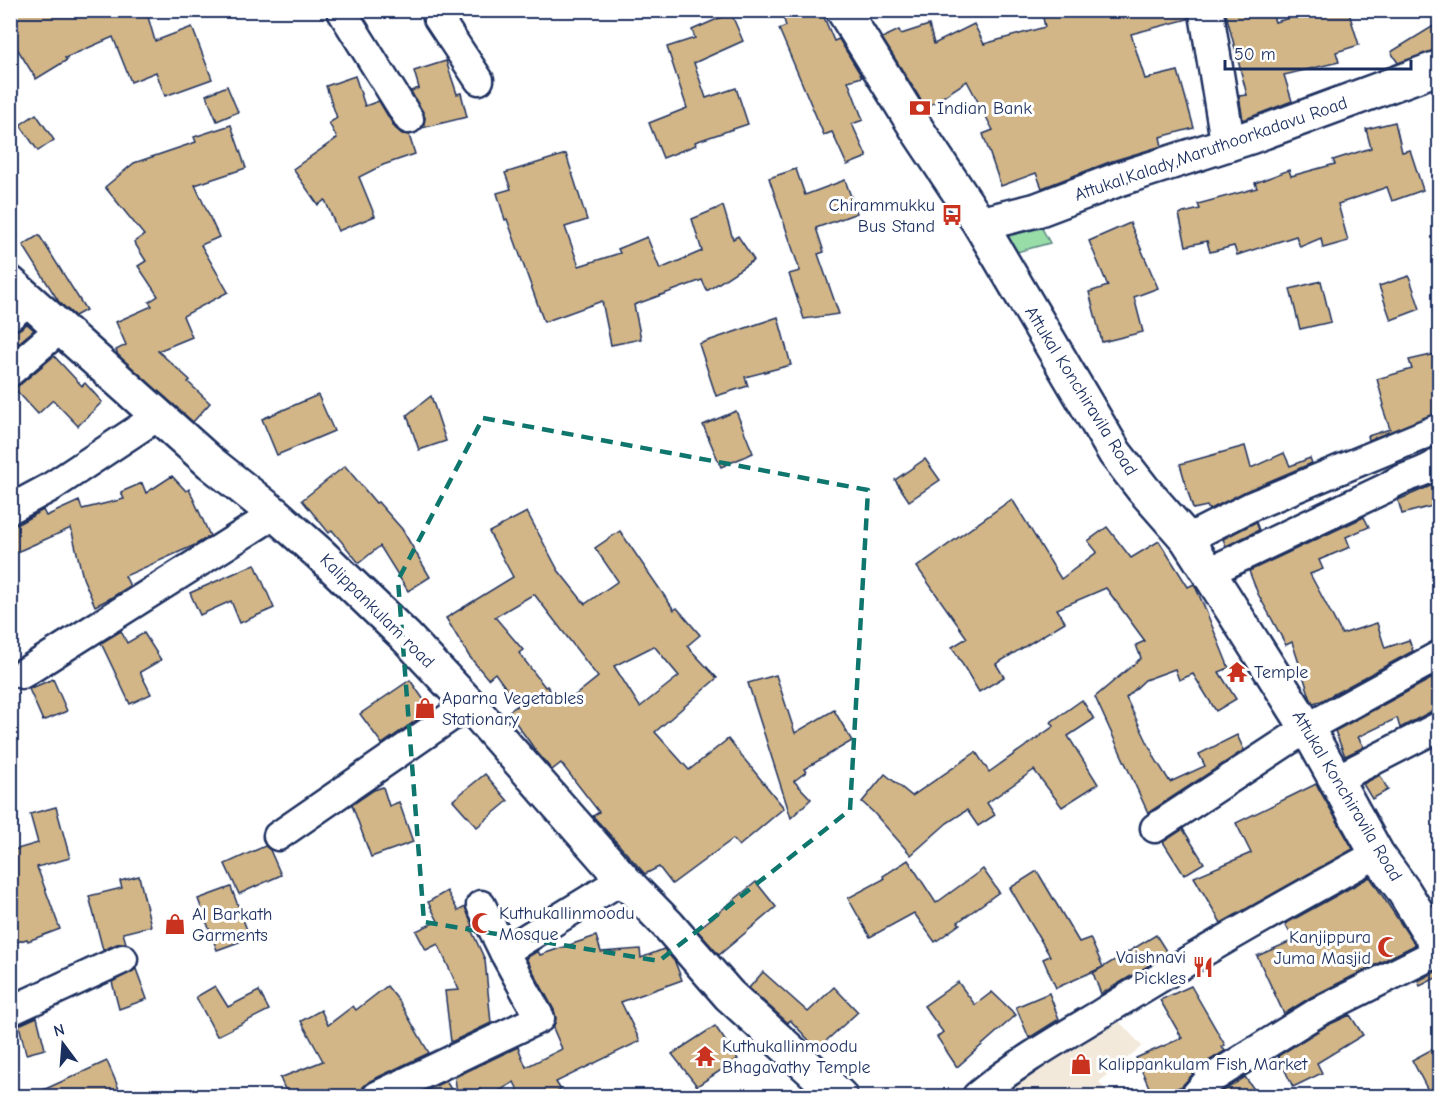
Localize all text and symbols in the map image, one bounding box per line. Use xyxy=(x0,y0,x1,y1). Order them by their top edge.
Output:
scale bar xyxy=(1225,33,1411,71)
text: 50 m xyxy=(1234,44,1276,65)
street label: Attukal,Kalady,Maruthoorkadavu Road xyxy=(1072,92,1350,206)
bank icon: Indian Bank xyxy=(908,96,932,120)
place label: Indian Bank xyxy=(937,98,1032,119)
place label: Chirammukku Bus Stand xyxy=(829,195,935,237)
bus stop icon: Chirammukku Bus Stand xyxy=(940,203,964,227)
street label: Attukal Konchiravila Road xyxy=(1020,303,1142,479)
street label: Kalippankulam road xyxy=(315,549,439,673)
temple icon: Temple xyxy=(1225,660,1249,684)
place label: Temple xyxy=(1254,662,1308,683)
place label: Aparna Vegetables Stationary xyxy=(442,688,584,730)
shop icon: Aparna Vegetables Stationary xyxy=(413,696,437,720)
street label: Attukal Konchiravila Road xyxy=(1288,707,1406,885)
place label: Kuthukallinmoodu Mosque xyxy=(499,903,635,945)
place label: Al Barkath Garments xyxy=(192,904,272,946)
mosque icon: Kuthukallinmoodu Mosque xyxy=(470,911,494,935)
shop icon: Al Barkath Garments xyxy=(163,912,187,936)
place label: Kanjippura Juma Masjid xyxy=(1274,927,1371,969)
mosque icon: Kanjippura Juma Masjid xyxy=(1376,935,1400,959)
place label: Vaishnavi Pickles xyxy=(1116,947,1186,989)
restaurant icon: Vaishnavi Pickles xyxy=(1191,955,1215,979)
north arrow xyxy=(33,1014,93,1074)
text: N xyxy=(52,1020,67,1041)
place label: Kuthukallinmoodu Bhagavathy Temple xyxy=(722,1036,871,1078)
temple icon: Kuthukallinmoodu Bhagavathy Temple xyxy=(693,1044,717,1068)
shop icon: Kalippankulam Fish Market xyxy=(1069,1052,1093,1076)
place label: Kalippankulam Fish Market xyxy=(1098,1054,1308,1075)

